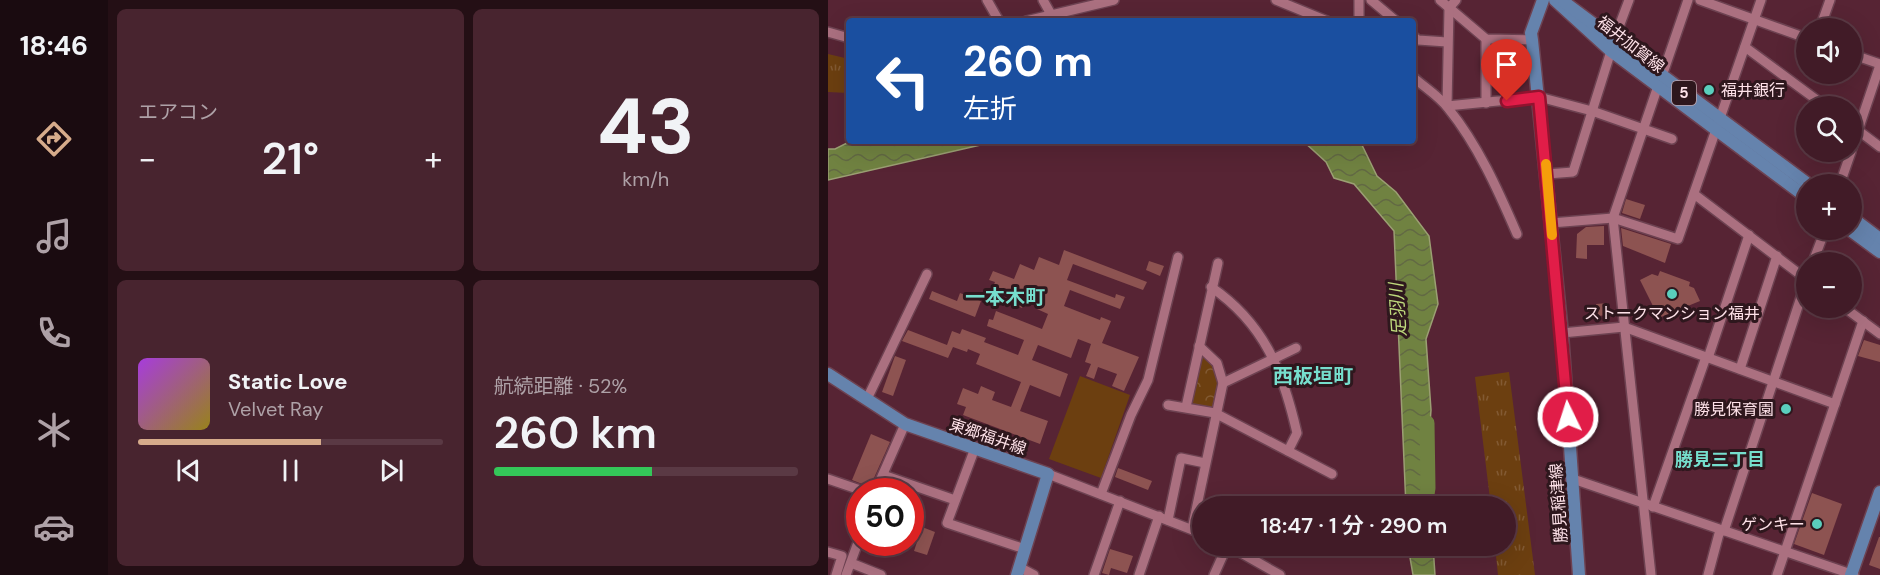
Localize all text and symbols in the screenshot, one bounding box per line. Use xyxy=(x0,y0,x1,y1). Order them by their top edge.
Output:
street label: 福井加賀線 xyxy=(1593,11,1669,77)
map controls xyxy=(1796,18,1862,318)
button: sound xyxy=(1796,18,1862,84)
text: 18:46 xyxy=(20,28,88,63)
text: 260 m xyxy=(963,34,1093,89)
pin xyxy=(1481,39,1532,101)
icon: left xyxy=(864,42,942,120)
icon: arrive xyxy=(1490,48,1523,81)
text: 43 xyxy=(597,76,695,177)
place label: 福井銀行 xyxy=(1721,80,1785,101)
road number: 5 xyxy=(1672,81,1696,105)
marker: 福井銀行 xyxy=(1702,83,1716,97)
text: 左折 xyxy=(963,91,1017,126)
button: search xyxy=(1796,96,1862,162)
text: エアコン xyxy=(138,99,218,125)
icon: directions xyxy=(33,118,75,160)
text: 21° xyxy=(261,129,319,188)
text: − xyxy=(138,137,156,180)
text: + xyxy=(424,137,442,180)
text: km/h xyxy=(622,166,669,192)
button: + xyxy=(1796,174,1862,240)
icon: music xyxy=(33,215,75,257)
button: − xyxy=(1796,252,1862,318)
water label: 足羽川 xyxy=(1384,280,1412,338)
district label: 一本木町 xyxy=(965,284,1045,310)
marker: ストークマンション福井 xyxy=(1665,287,1679,301)
place label: ストークマンション福井 xyxy=(1584,303,1760,324)
icon: phone xyxy=(33,312,75,354)
district label: 西板垣町 xyxy=(1273,363,1353,389)
text: Static Love xyxy=(228,367,348,396)
text: 航続距離 · 52% xyxy=(494,373,627,399)
position arrow xyxy=(1536,385,1600,449)
text: Velvet Ray xyxy=(228,396,323,422)
place label: 勝見保育園 xyxy=(1694,399,1774,420)
marker: 勝見保育園 xyxy=(1779,402,1793,416)
text: 260 km xyxy=(494,403,657,462)
icon: climate xyxy=(33,409,75,451)
street label: 東郷福井線 xyxy=(947,414,1029,459)
district label: 勝見三丁目 xyxy=(1675,448,1765,472)
icon: previous xyxy=(172,454,205,487)
icon: pause xyxy=(274,454,307,487)
icon: next xyxy=(375,454,408,487)
street label: 勝見稲津線 xyxy=(1545,462,1572,544)
speed limit sign: 50 xyxy=(846,478,924,556)
icon: car xyxy=(33,506,75,548)
text: 18:47 · 1 分 · 290 m xyxy=(1261,511,1447,540)
place label: ゲンキー xyxy=(1741,514,1805,535)
marker: ゲンキー xyxy=(1810,517,1824,531)

